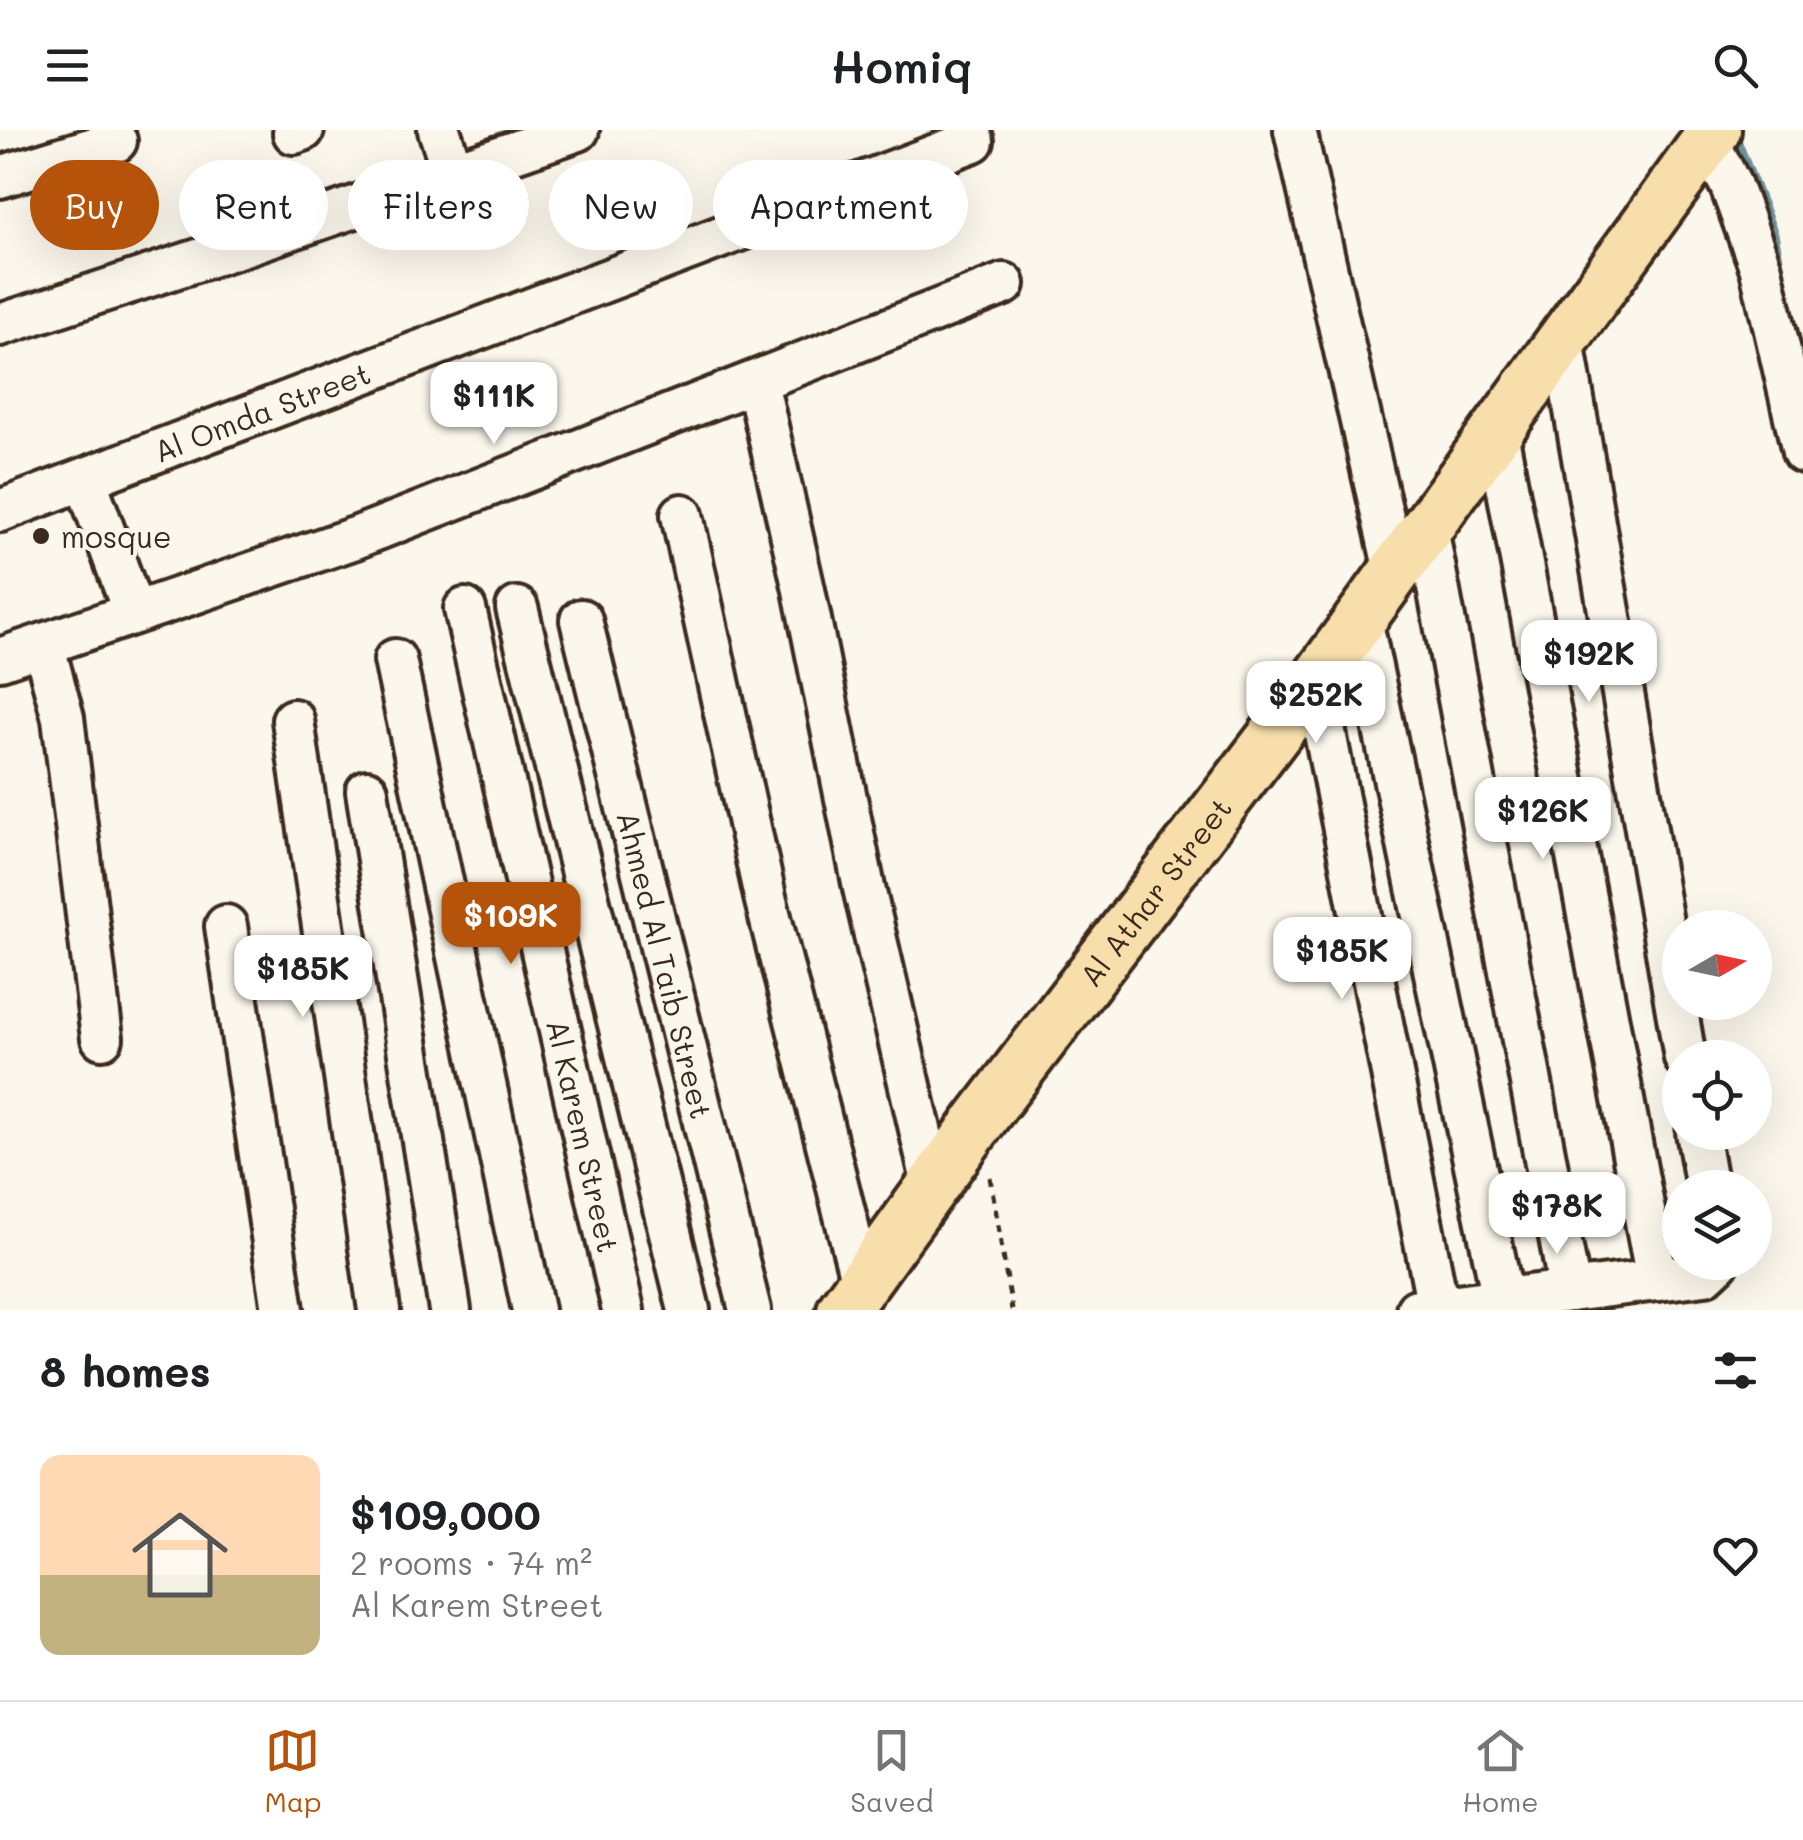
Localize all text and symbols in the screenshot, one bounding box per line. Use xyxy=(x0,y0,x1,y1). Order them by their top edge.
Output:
text: Homiq xyxy=(831,36,972,94)
icon: menu xyxy=(40,38,95,93)
icon: search xyxy=(1708,38,1763,93)
chip: Buy xyxy=(30,160,159,250)
chip: Rent xyxy=(179,160,328,250)
chip: Filters xyxy=(348,160,529,250)
chip: New xyxy=(549,160,693,250)
chip: Apartment xyxy=(713,160,968,250)
street label: Al Omda Street xyxy=(148,352,376,471)
pin: $111K xyxy=(424,362,564,447)
text: $111K xyxy=(452,373,536,415)
place label: mosque xyxy=(61,516,172,556)
marker: mosque xyxy=(30,525,52,547)
pin: $192K xyxy=(1519,620,1659,705)
text: $192K xyxy=(1543,631,1635,673)
pin: $252K xyxy=(1246,661,1386,746)
text: $252K xyxy=(1268,672,1364,714)
pin: $126K xyxy=(1473,777,1613,862)
text: $126K xyxy=(1497,788,1589,830)
street label: Al Athar Street xyxy=(1070,789,1240,994)
street label: Ahmed Al Taib Street xyxy=(608,807,722,1123)
pin: $109K xyxy=(441,882,581,967)
text: $109K xyxy=(464,893,558,935)
north arrow xyxy=(1662,910,1772,1020)
map controls xyxy=(1662,910,1772,1280)
pin: $185K xyxy=(1272,917,1412,1002)
text: $185K xyxy=(1295,928,1389,970)
pin: $185K xyxy=(233,935,373,1020)
text: $185K xyxy=(256,946,350,988)
street label: Al Karem Street xyxy=(538,1016,629,1256)
button: locate xyxy=(1662,1040,1772,1150)
button: layers xyxy=(1662,1170,1772,1280)
pin: $178K xyxy=(1487,1172,1627,1257)
text: $178K xyxy=(1511,1183,1603,1225)
text: 8 homes xyxy=(40,1343,211,1398)
icon: filters xyxy=(1708,1343,1763,1398)
text: $109,000 xyxy=(350,1486,541,1541)
icon: home xyxy=(120,1495,240,1615)
icon: heart xyxy=(1708,1528,1763,1583)
text: 2 rooms · 74 m² xyxy=(350,1541,592,1583)
text: Al Karem Street xyxy=(350,1583,603,1625)
tab: Map xyxy=(264,1723,321,1819)
tab: Saved xyxy=(850,1723,933,1819)
tab: Home xyxy=(1462,1723,1539,1819)

